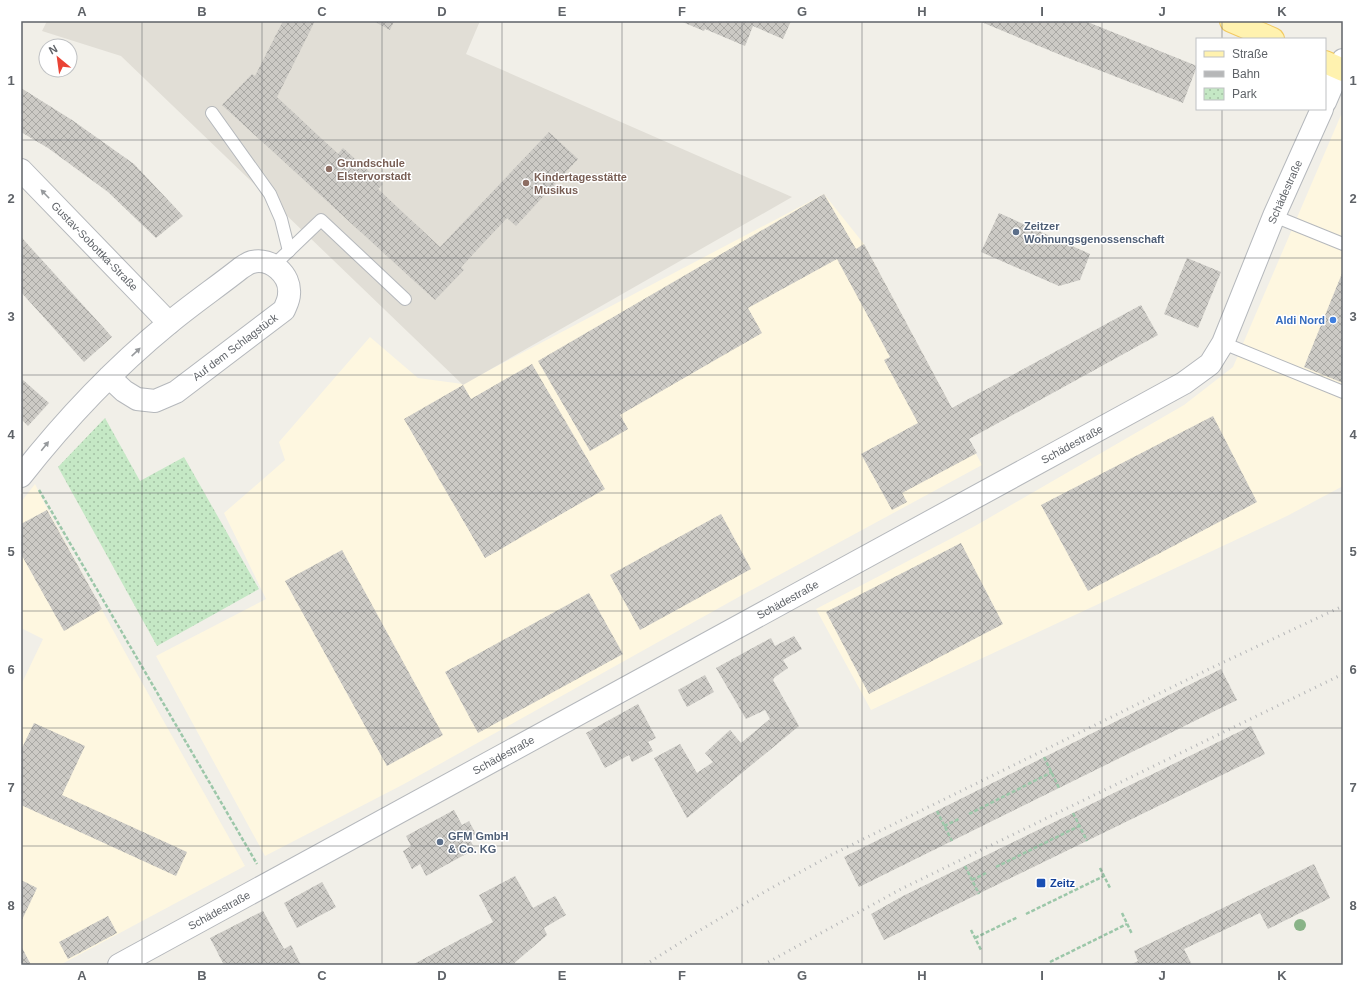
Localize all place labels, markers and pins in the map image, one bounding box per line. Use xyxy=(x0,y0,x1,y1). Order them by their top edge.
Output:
place label: Grundschule Elstervorstadt xyxy=(337,157,411,182)
marker: Grundschule Elstervorstadt xyxy=(324,164,334,174)
place label: Kindertagesstätte Musikus xyxy=(534,171,627,196)
marker: Kindertagesstätte Musikus xyxy=(521,178,531,188)
place label: Zeitzer Wohnungsgenossenschaft xyxy=(1024,220,1165,245)
marker: Zeitzer Wohnungsgenossenschaft xyxy=(1011,227,1021,237)
place label: Aldi Nord xyxy=(1276,314,1325,326)
marker: Aldi Nord xyxy=(1328,315,1338,325)
place label: GFM GmbH & Co. KG xyxy=(448,830,509,855)
marker: GFM GmbH & Co. KG xyxy=(435,837,445,847)
marker: Zeitz xyxy=(1035,877,1047,889)
place label: Zeitz xyxy=(1050,877,1076,889)

